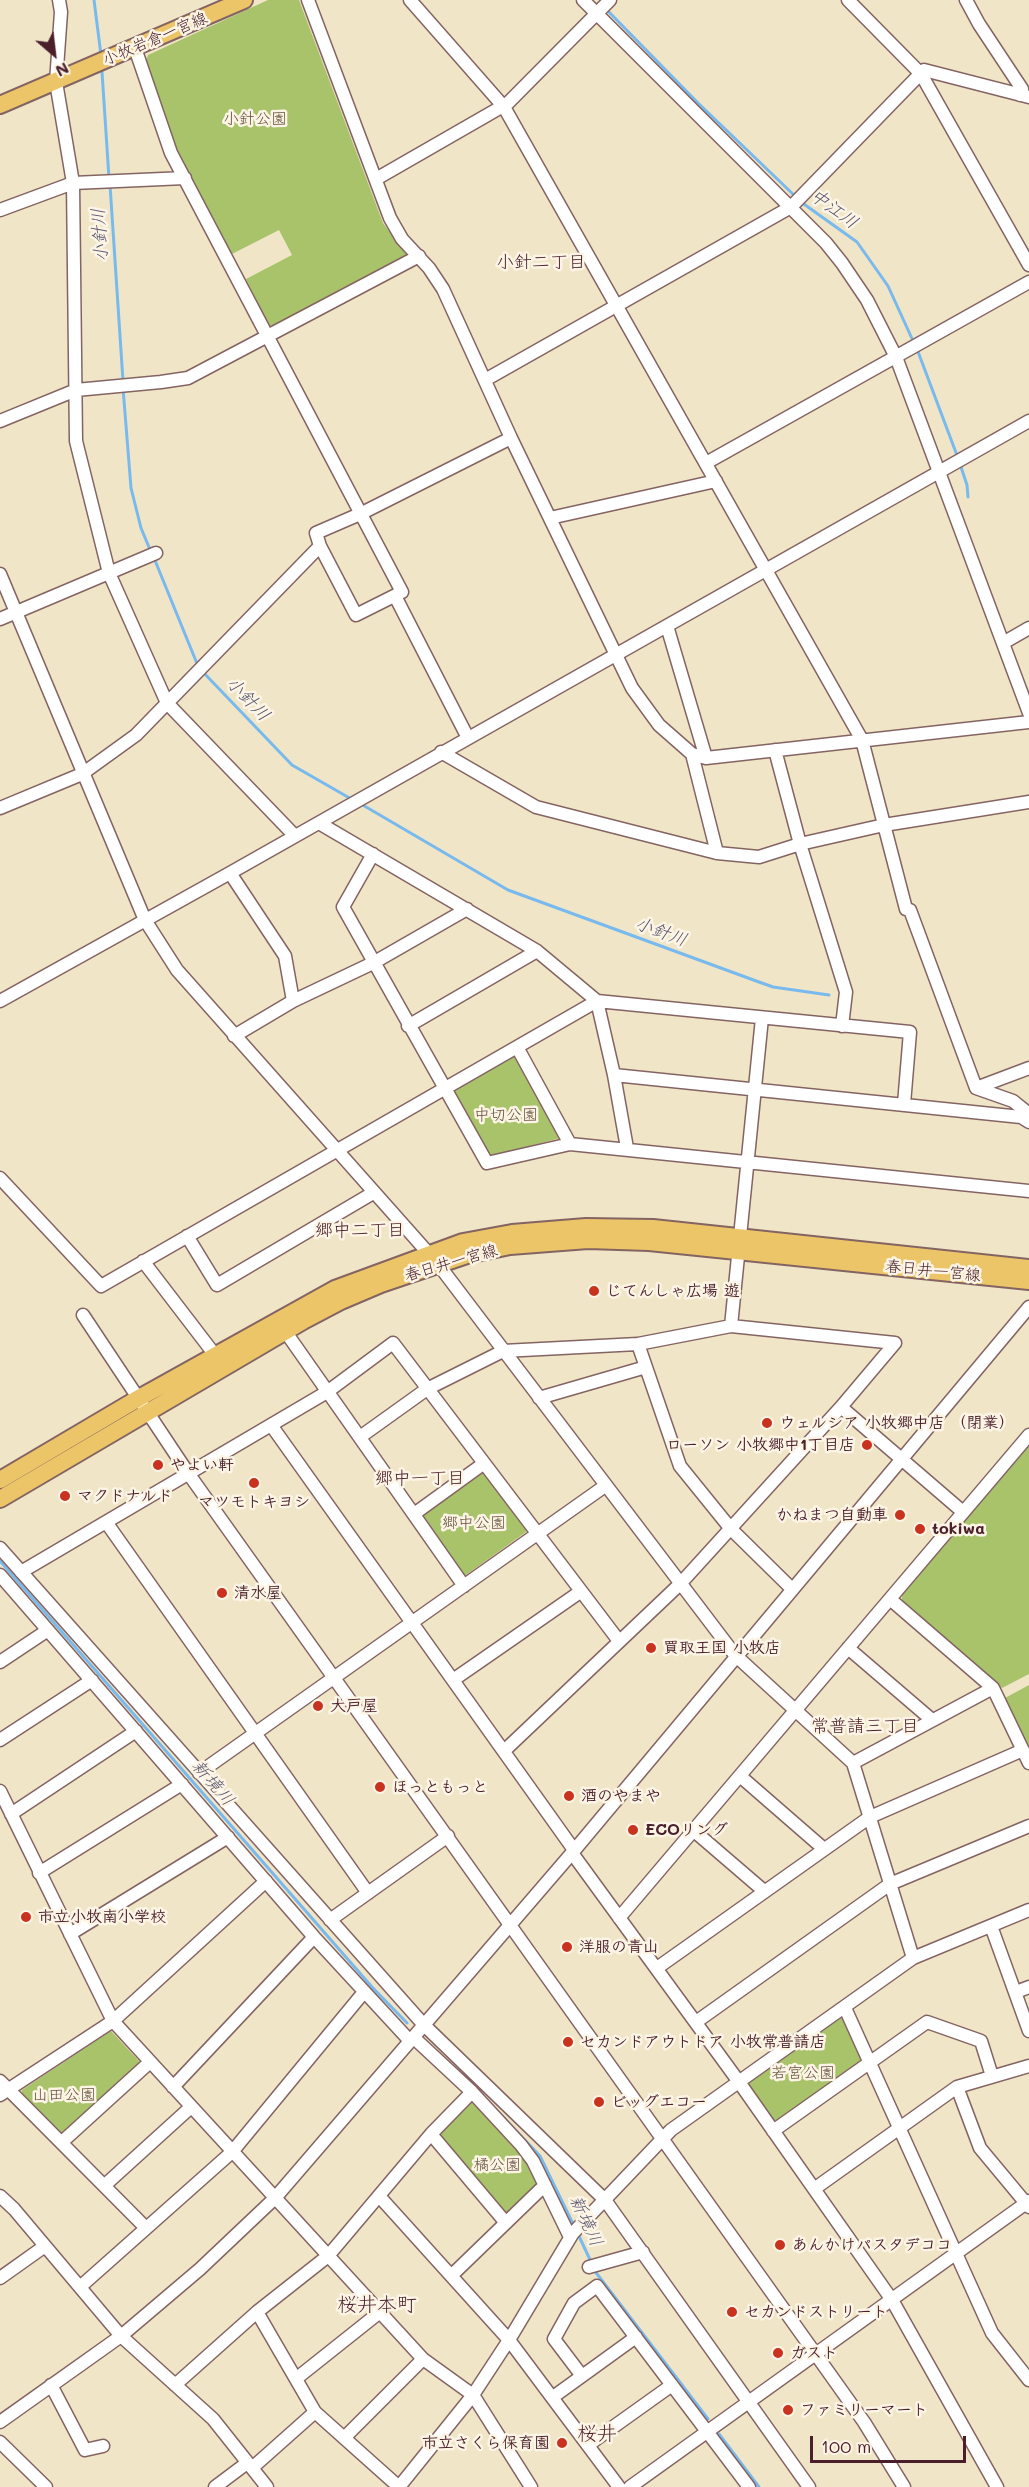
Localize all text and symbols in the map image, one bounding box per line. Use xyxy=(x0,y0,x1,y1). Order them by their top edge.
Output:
street label: 小牧岩倉一宮線 xyxy=(100,8,210,70)
north arrow xyxy=(24,24,84,84)
text: N xyxy=(52,58,73,82)
park label: 小針公園 xyxy=(223,109,287,129)
water label: 中江川 xyxy=(806,184,862,234)
water label: 小針川 xyxy=(87,207,113,263)
district label: 小針二丁目 xyxy=(496,251,586,273)
water label: 小針川 xyxy=(221,672,275,726)
water label: 小針川 xyxy=(632,913,690,951)
park label: 中切公園 xyxy=(474,1105,538,1125)
district label: 郷中二丁目 xyxy=(315,1219,405,1241)
street label: 春日井一宮線 xyxy=(402,1241,500,1285)
street label: 春日井一宮線 xyxy=(884,1256,982,1286)
place label: じてんしゃ広場 遊 xyxy=(606,1281,740,1301)
marker: じてんしゃ広場 遊 xyxy=(587,1284,601,1298)
place label: ウェルシア 小牧郷中店 （閉業） xyxy=(779,1413,1015,1433)
marker: ウェルシア 小牧郷中店 （閉業） xyxy=(760,1416,774,1430)
place label: ローソン 小牧郷中1丁目店 xyxy=(666,1435,855,1455)
marker: ローソン 小牧郷中1丁目店 xyxy=(860,1438,874,1452)
place label: やよい軒 xyxy=(170,1455,234,1475)
marker: やよい軒 xyxy=(151,1458,165,1472)
district label: 郷中一丁目 xyxy=(375,1467,465,1489)
marker: マツモトキヨシ xyxy=(247,1476,261,1490)
place label: マクドナルド xyxy=(77,1486,173,1506)
marker: マクドナルド xyxy=(58,1489,72,1503)
place label: マツモトキヨシ xyxy=(198,1492,310,1512)
place label: かねまつ自動車 xyxy=(776,1505,888,1525)
marker: かねまつ自動車 xyxy=(893,1508,907,1522)
park label: 郷中公園 xyxy=(442,1513,506,1533)
place label: tokiwa xyxy=(932,1519,985,1539)
marker: tokiwa xyxy=(913,1522,927,1536)
place label: 清水屋 xyxy=(234,1583,282,1603)
marker: 清水屋 xyxy=(215,1586,229,1600)
place label: 買取王国 小牧店 xyxy=(663,1638,781,1658)
marker: 買取王国 小牧店 xyxy=(644,1641,658,1655)
place label: 大戸屋 xyxy=(330,1696,378,1716)
marker: 大戸屋 xyxy=(311,1699,325,1713)
district label: 常普請三丁目 xyxy=(811,1715,919,1737)
water label: 新境川 xyxy=(187,1756,239,1810)
place label: ほっともっと xyxy=(392,1777,488,1797)
marker: ほっともっと xyxy=(373,1780,387,1794)
place label: 酒のやまや xyxy=(581,1786,661,1806)
marker: 酒のやまや xyxy=(562,1789,576,1803)
place label: ECOリング xyxy=(645,1820,728,1840)
marker: ECOリング xyxy=(626,1823,640,1837)
place label: 市立小牧南小学校 xyxy=(38,1907,166,1927)
marker: 市立小牧南小学校 xyxy=(19,1910,33,1924)
place label: 洋服の青山 xyxy=(579,1937,659,1957)
marker: 洋服の青山 xyxy=(560,1940,574,1954)
place label: セカンドアウトドア 小牧常普請店 xyxy=(580,2032,826,2052)
marker: セカンドアウトドア 小牧常普請店 xyxy=(561,2035,575,2049)
park label: 若宮公園 xyxy=(771,2063,835,2083)
park label: 山田公園 xyxy=(32,2085,96,2105)
place label: ビッグエコー xyxy=(611,2092,707,2112)
marker: ビッグエコー xyxy=(592,2095,606,2109)
park label: 橘公園 xyxy=(473,2155,521,2175)
water label: 新境川 xyxy=(565,2192,607,2250)
place label: あんかけパスタデココ xyxy=(792,2235,952,2255)
marker: あんかけパスタデココ xyxy=(773,2238,787,2252)
district label: 桜井本町 xyxy=(337,2293,417,2317)
place label: セカンドストリート xyxy=(744,2302,888,2322)
marker: セカンドストリート xyxy=(725,2305,739,2319)
place label: ガスト xyxy=(790,2343,838,2363)
marker: ガスト xyxy=(771,2346,785,2360)
place label: ファミリーマート xyxy=(800,2400,928,2420)
marker: ファミリーマート xyxy=(781,2403,795,2417)
district label: 桜井 xyxy=(577,2422,617,2446)
scale bar xyxy=(813,2424,969,2462)
place label: 市立さくら保育園 xyxy=(422,2433,550,2453)
text: 100 m xyxy=(821,2434,871,2458)
marker: 市立さくら保育園 xyxy=(555,2436,569,2450)

